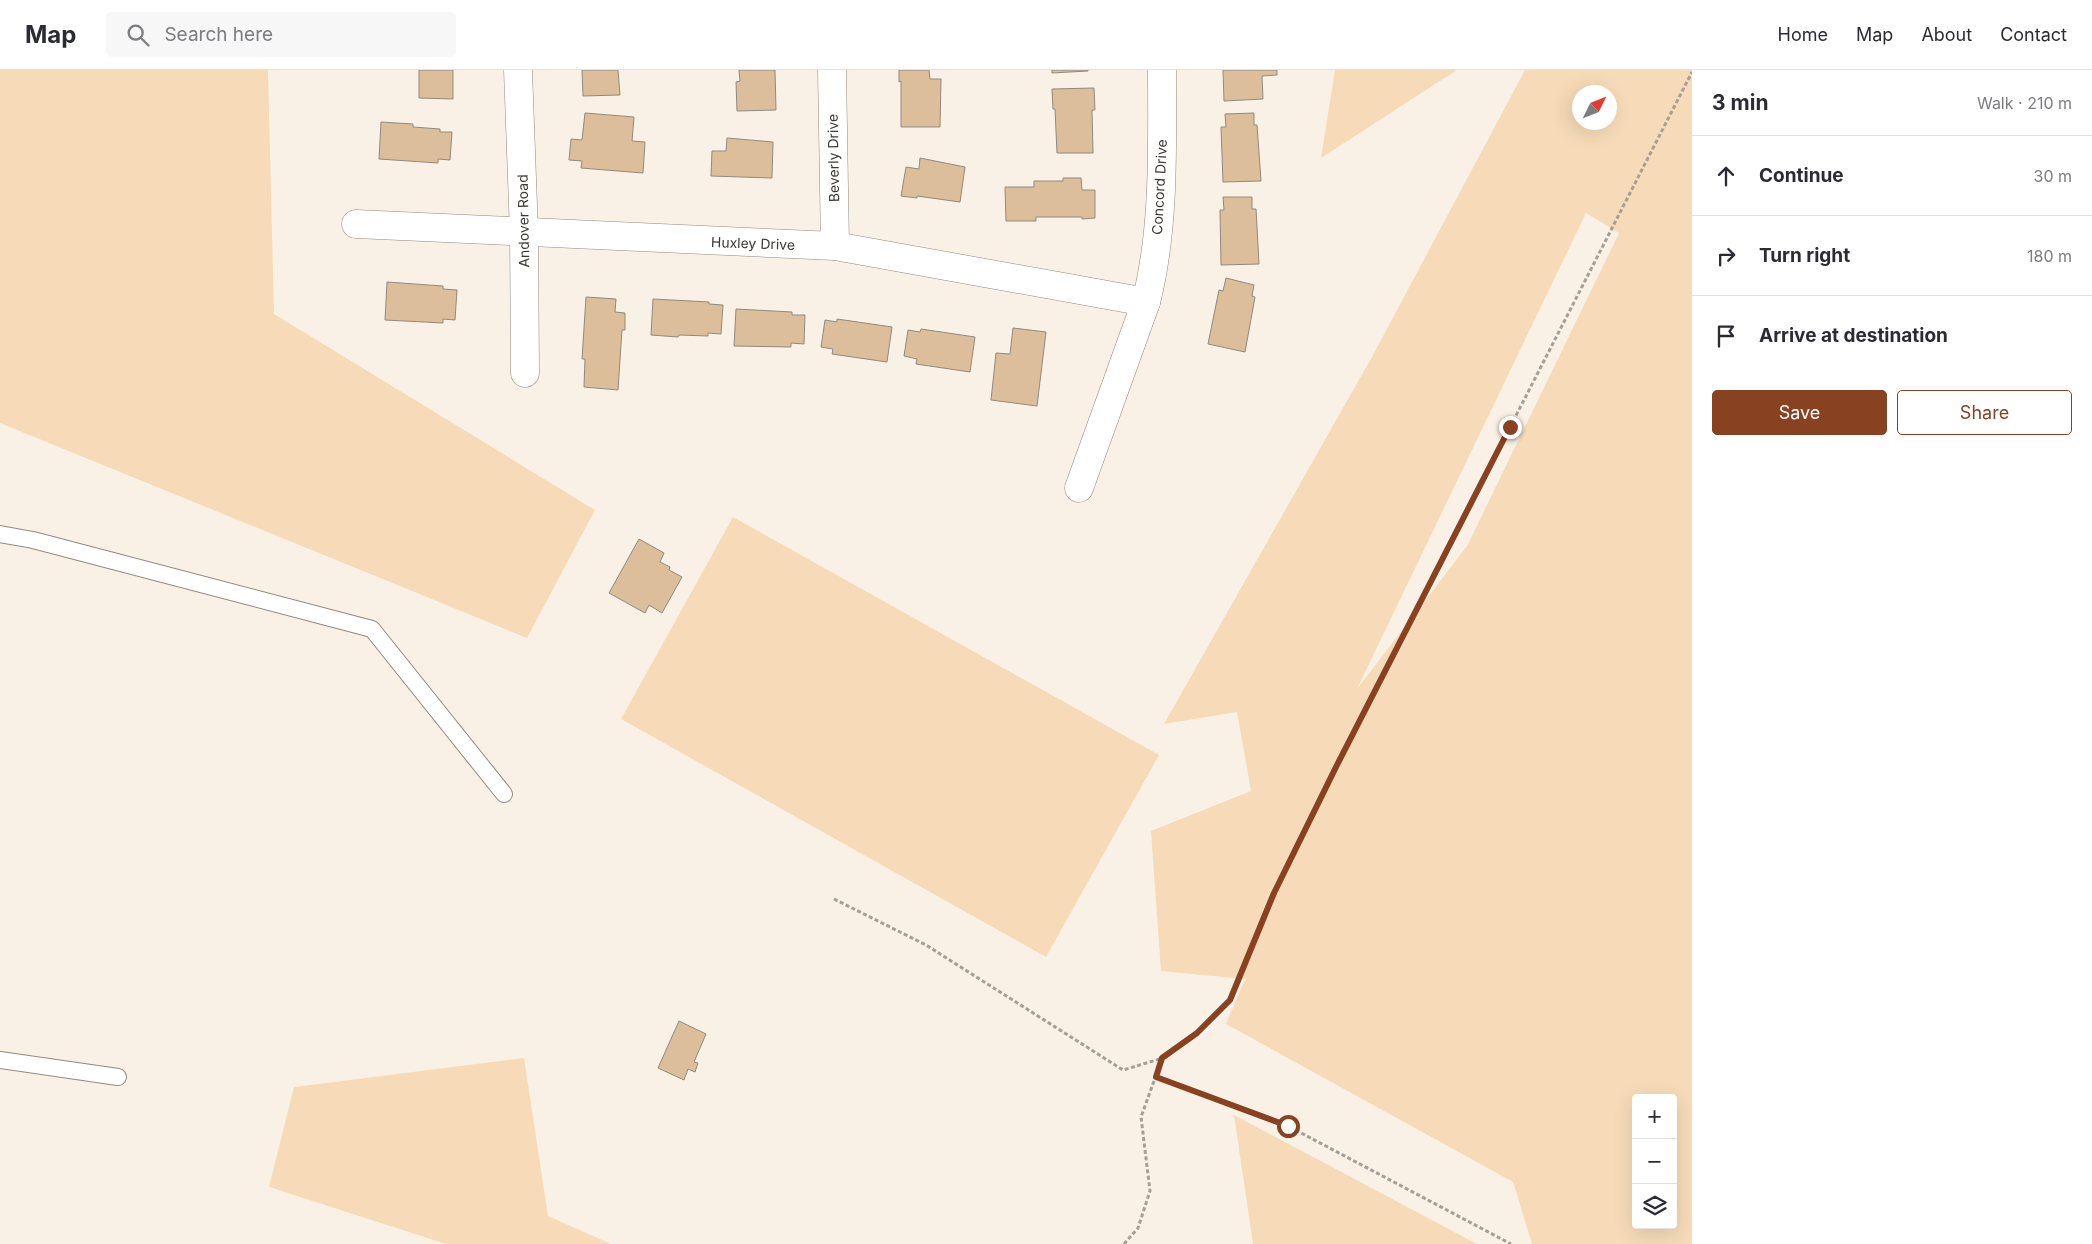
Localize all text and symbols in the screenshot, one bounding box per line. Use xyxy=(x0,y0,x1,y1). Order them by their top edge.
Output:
search box xyxy=(106,12,456,57)
text: Map xyxy=(25,20,76,49)
icon: search xyxy=(124,21,152,49)
text: Search here xyxy=(164,23,273,46)
text: Home xyxy=(1778,24,1828,45)
text: Map xyxy=(1856,24,1893,45)
text: About xyxy=(1921,24,1972,45)
text: Contact xyxy=(2000,24,2067,45)
north arrow xyxy=(1572,85,1617,130)
text: 3 min xyxy=(1712,90,1768,115)
text: Walk · 210 m xyxy=(1977,93,2072,113)
street label: Beverly Drive xyxy=(824,114,842,202)
street label: Concord Drive xyxy=(1148,139,1170,235)
icon: ahead xyxy=(1712,162,1740,190)
text: Continue xyxy=(1759,164,1844,187)
text: 30 m xyxy=(2034,166,2072,186)
street label: Andover Road xyxy=(514,174,532,268)
street label: Huxley Drive xyxy=(711,233,795,253)
icon: right xyxy=(1712,242,1740,270)
text: Turn right xyxy=(1759,244,1850,267)
text: 180 m xyxy=(2027,246,2072,266)
icon: arrive xyxy=(1712,322,1740,350)
text: Arrive at destination xyxy=(1759,324,1948,347)
button: Save xyxy=(1712,390,1887,435)
button: Share xyxy=(1897,390,2072,435)
route end xyxy=(1499,416,1522,439)
map controls xyxy=(1632,1094,1677,1229)
button: + xyxy=(1632,1094,1677,1139)
route start xyxy=(1277,1115,1300,1138)
button: − xyxy=(1632,1139,1677,1184)
button: layers xyxy=(1632,1184,1677,1229)

